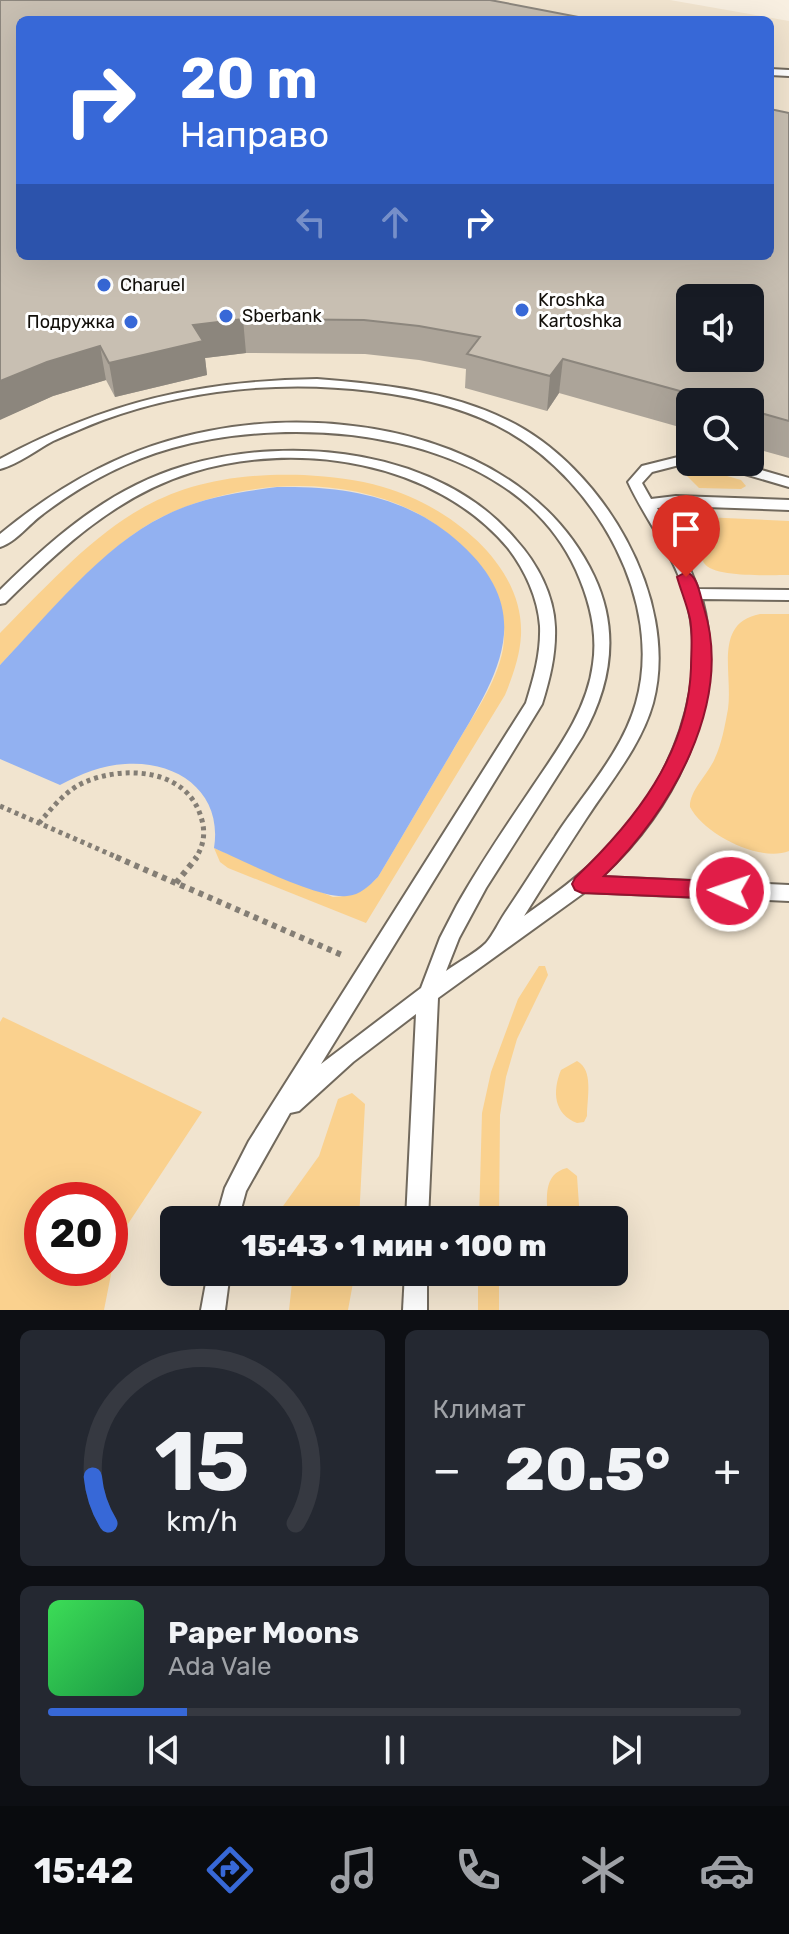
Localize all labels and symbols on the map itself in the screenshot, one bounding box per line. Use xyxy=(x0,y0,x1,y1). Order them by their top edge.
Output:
place label: Charuel xyxy=(120,274,185,296)
marker: Charuel xyxy=(95,276,113,294)
place label: Kroshka Kartoshka xyxy=(538,289,622,332)
marker: Kroshka Kartoshka xyxy=(513,301,531,319)
place label: Sberbank xyxy=(242,305,322,327)
marker: Sberbank xyxy=(217,307,235,325)
place label: Подружка xyxy=(27,311,115,333)
marker: Подружка xyxy=(122,313,140,331)
pin xyxy=(652,495,720,577)
position arrow xyxy=(688,849,772,933)
speed limit sign: 20 xyxy=(24,1182,128,1286)

